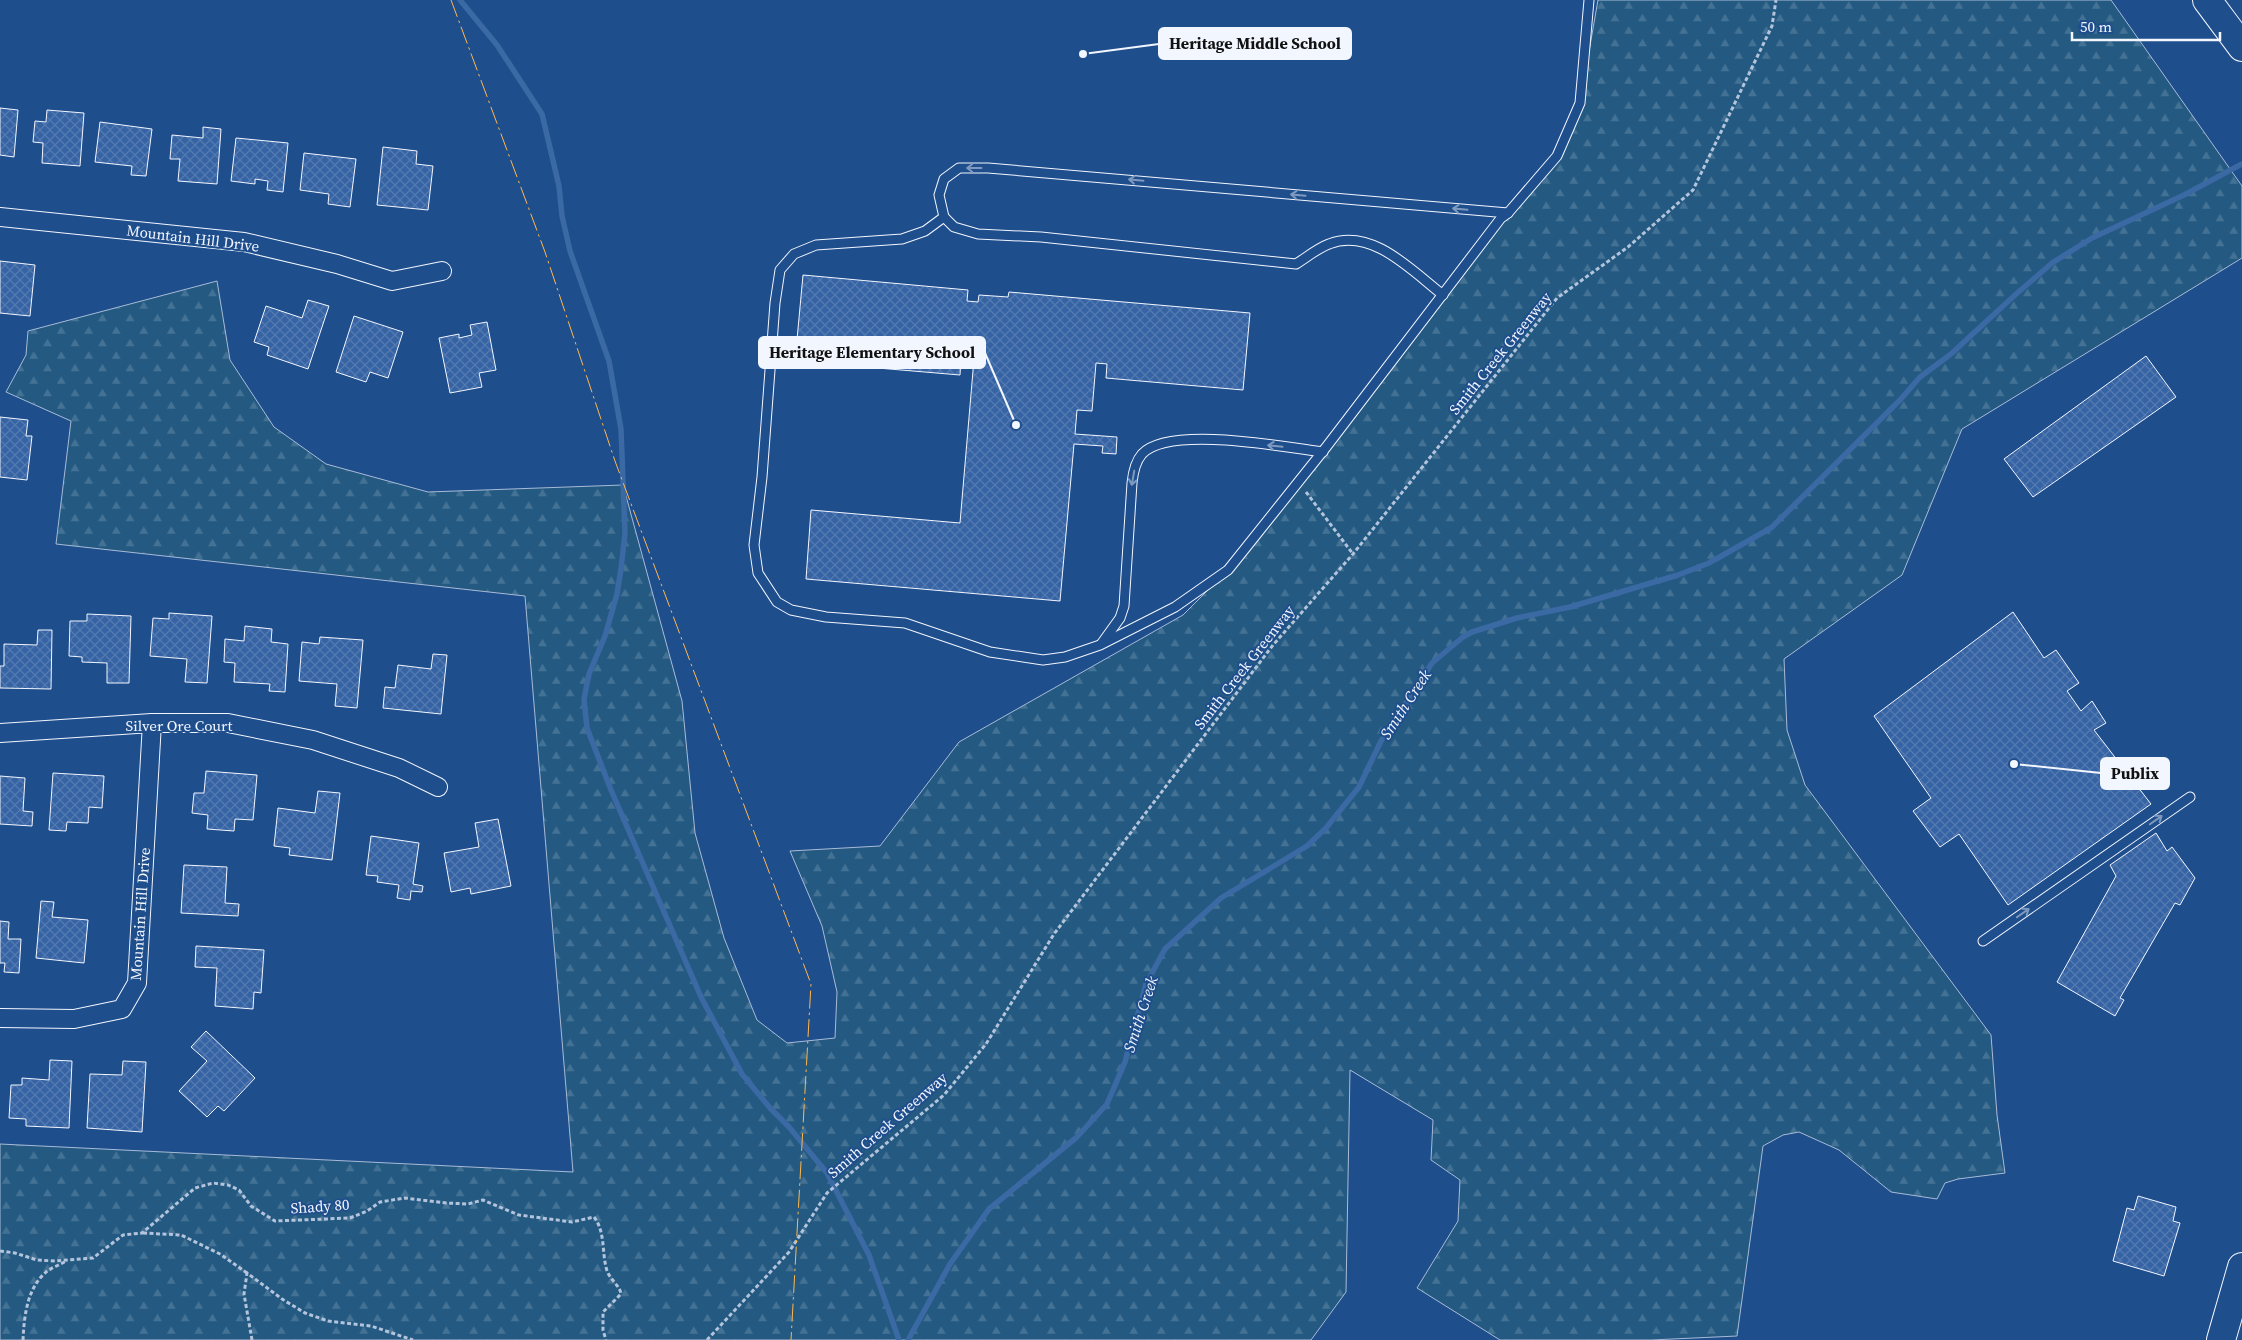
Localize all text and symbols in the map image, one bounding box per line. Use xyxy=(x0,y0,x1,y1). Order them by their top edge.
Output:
scale bar xyxy=(2072,10,2220,42)
text: 50 m xyxy=(2080,16,2112,37)
callout: Heritage Middle School xyxy=(1159,28,1351,59)
text: Heritage Middle School xyxy=(1169,32,1341,54)
one-way arrow xyxy=(966,163,982,173)
one-way arrow xyxy=(1128,176,1144,185)
one-way arrow xyxy=(1290,190,1306,199)
one-way arrow xyxy=(1452,204,1468,213)
street label: Mountain Hill Drive xyxy=(125,219,261,257)
street label: Smith Creek Greenway xyxy=(1444,287,1556,419)
callout: Heritage Elementary School xyxy=(759,337,985,368)
text: Heritage Elementary School xyxy=(769,341,975,363)
one-way arrow xyxy=(1267,441,1283,451)
one-way arrow xyxy=(1127,469,1137,485)
street label: Smith Creek Greenway xyxy=(1189,600,1299,733)
water label: Smith Creek xyxy=(1374,664,1436,743)
street label: Silver Ore Court xyxy=(126,715,233,736)
callout: Publix xyxy=(2101,758,2169,789)
text: Publix xyxy=(2111,762,2159,784)
one-way arrow xyxy=(2149,815,2163,825)
street label: Mountain Hill Drive xyxy=(125,846,155,981)
one-way arrow xyxy=(2016,908,2030,918)
water label: Smith Creek xyxy=(1117,973,1163,1055)
street label: Smith Creek Greenway xyxy=(823,1067,952,1183)
street label: Shady 80 xyxy=(290,1193,350,1219)

